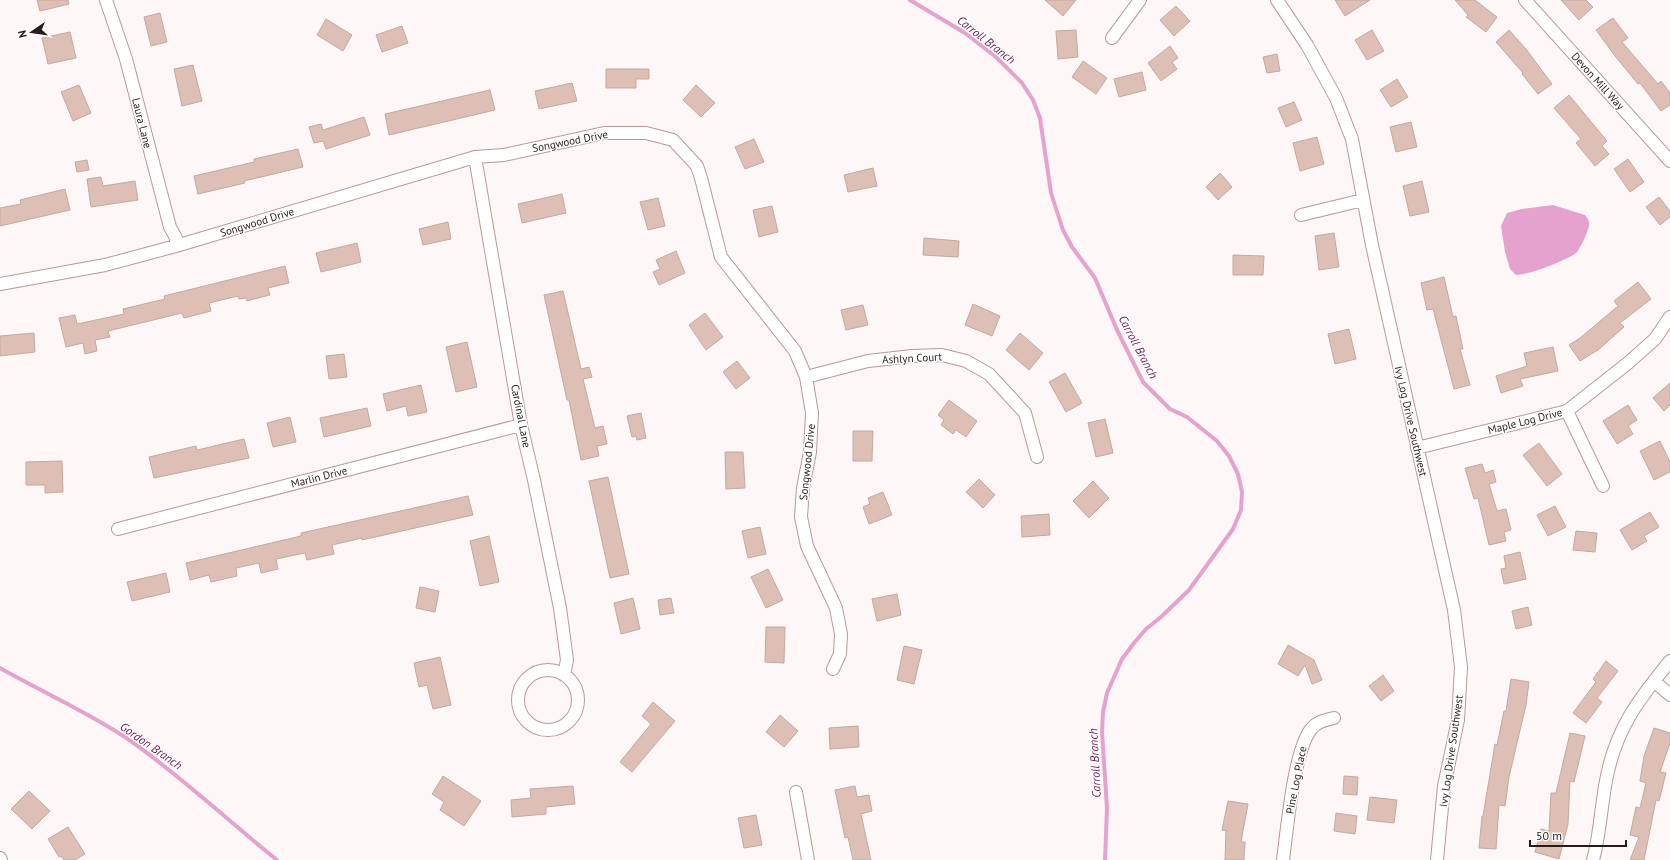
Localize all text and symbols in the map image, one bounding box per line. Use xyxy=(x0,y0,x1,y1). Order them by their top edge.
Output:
north arrow xyxy=(12,12,52,52)
water label: Carroll Branch xyxy=(954,12,1018,67)
text: N xyxy=(15,29,30,39)
street label: Devon Mill Way xyxy=(1569,49,1628,113)
street label: Laura Lane xyxy=(129,96,155,150)
street label: Songwood Drive xyxy=(531,127,609,155)
street label: Songwood Drive xyxy=(218,204,296,240)
water label: Carroll Branch xyxy=(1115,313,1161,381)
street label: Ashlyn Court xyxy=(882,349,943,367)
street label: Ivy Log Drive Southwest xyxy=(1391,364,1431,478)
street label: Cardinal Lane xyxy=(508,383,534,449)
street label: Maple Log Drive xyxy=(1486,405,1564,437)
street label: Songwood Drive xyxy=(796,423,818,501)
street label: Marlin Drive xyxy=(289,463,349,491)
street label: Ivy Log Drive Southwest xyxy=(1436,694,1466,808)
water label: Gordon Branch xyxy=(117,719,185,773)
water label: Carroll Branch xyxy=(1085,728,1104,798)
street label: Pine Log Place xyxy=(1283,745,1309,815)
scale bar xyxy=(1530,822,1626,848)
text: 50 m xyxy=(1536,828,1562,843)

